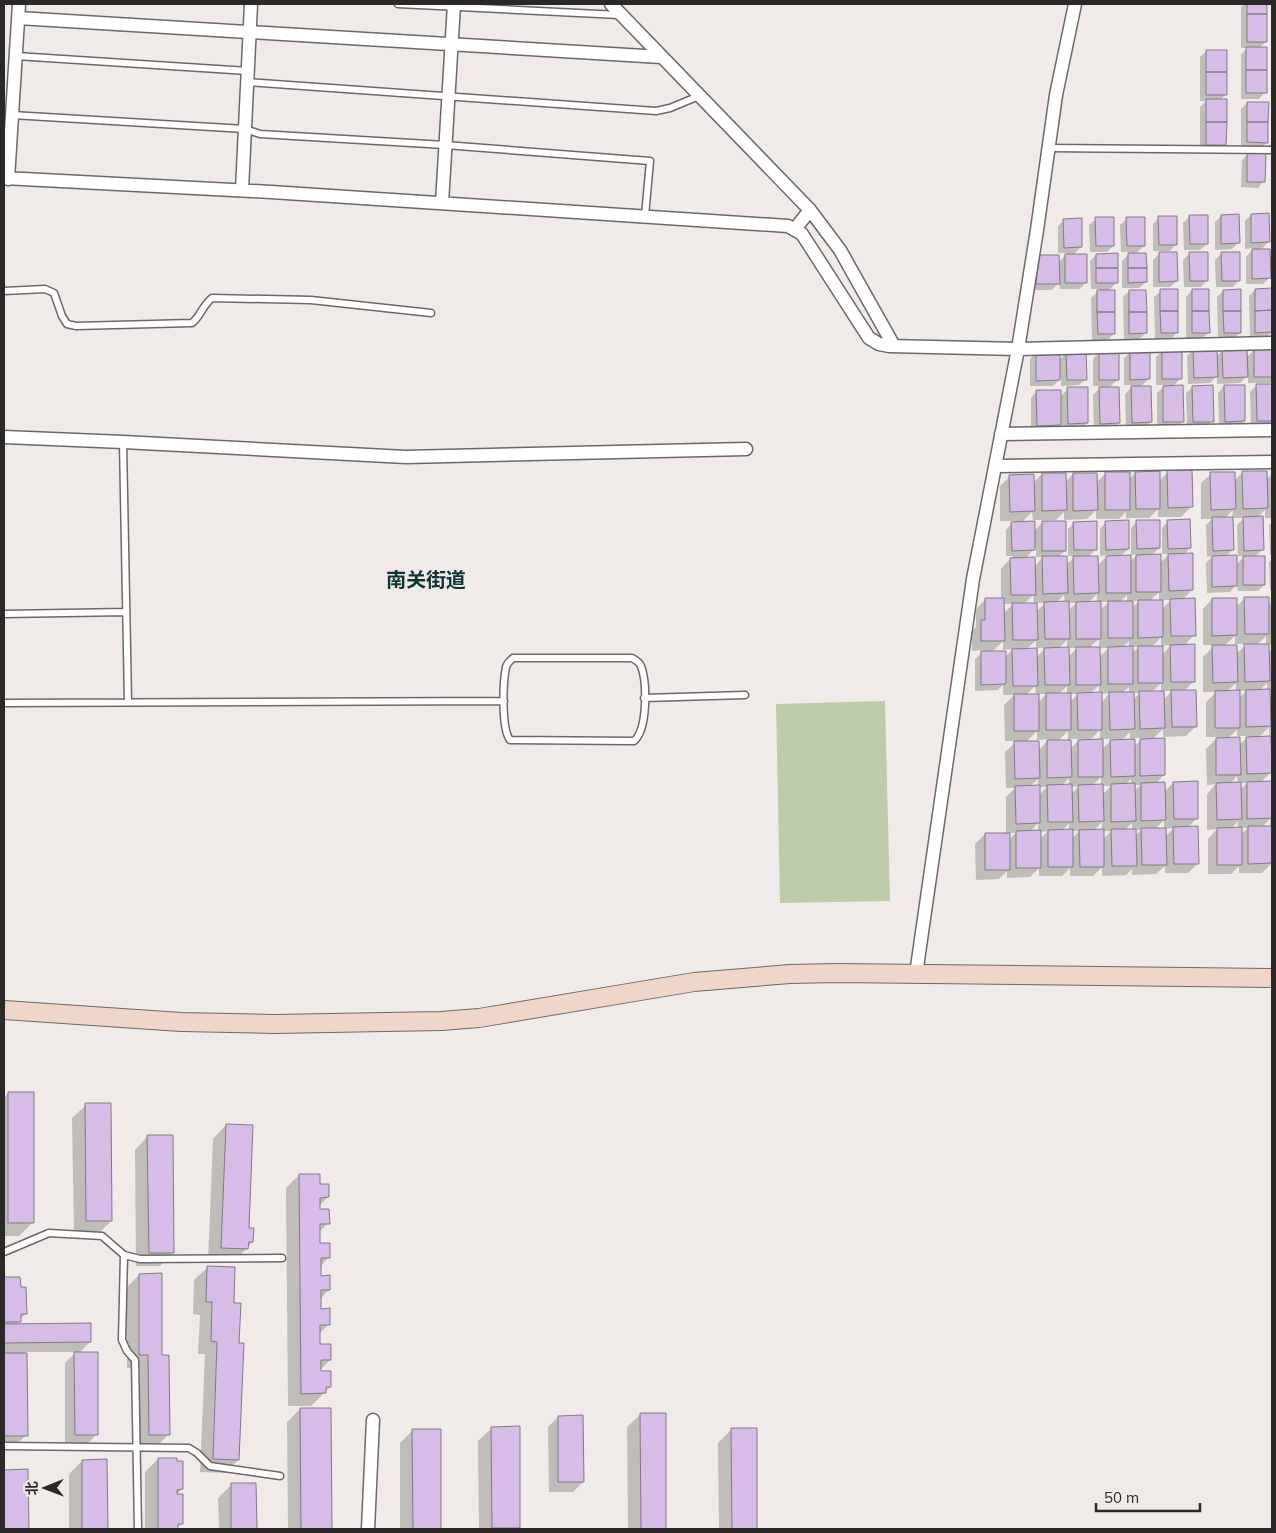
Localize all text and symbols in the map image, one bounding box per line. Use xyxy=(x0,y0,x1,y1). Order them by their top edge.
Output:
district label: 南关街道 xyxy=(386,567,466,592)
north arrow xyxy=(20,1463,70,1513)
scale bar xyxy=(1096,1480,1200,1512)
text: 北 xyxy=(23,1481,41,1495)
text: 50 m xyxy=(1104,1488,1139,1507)

